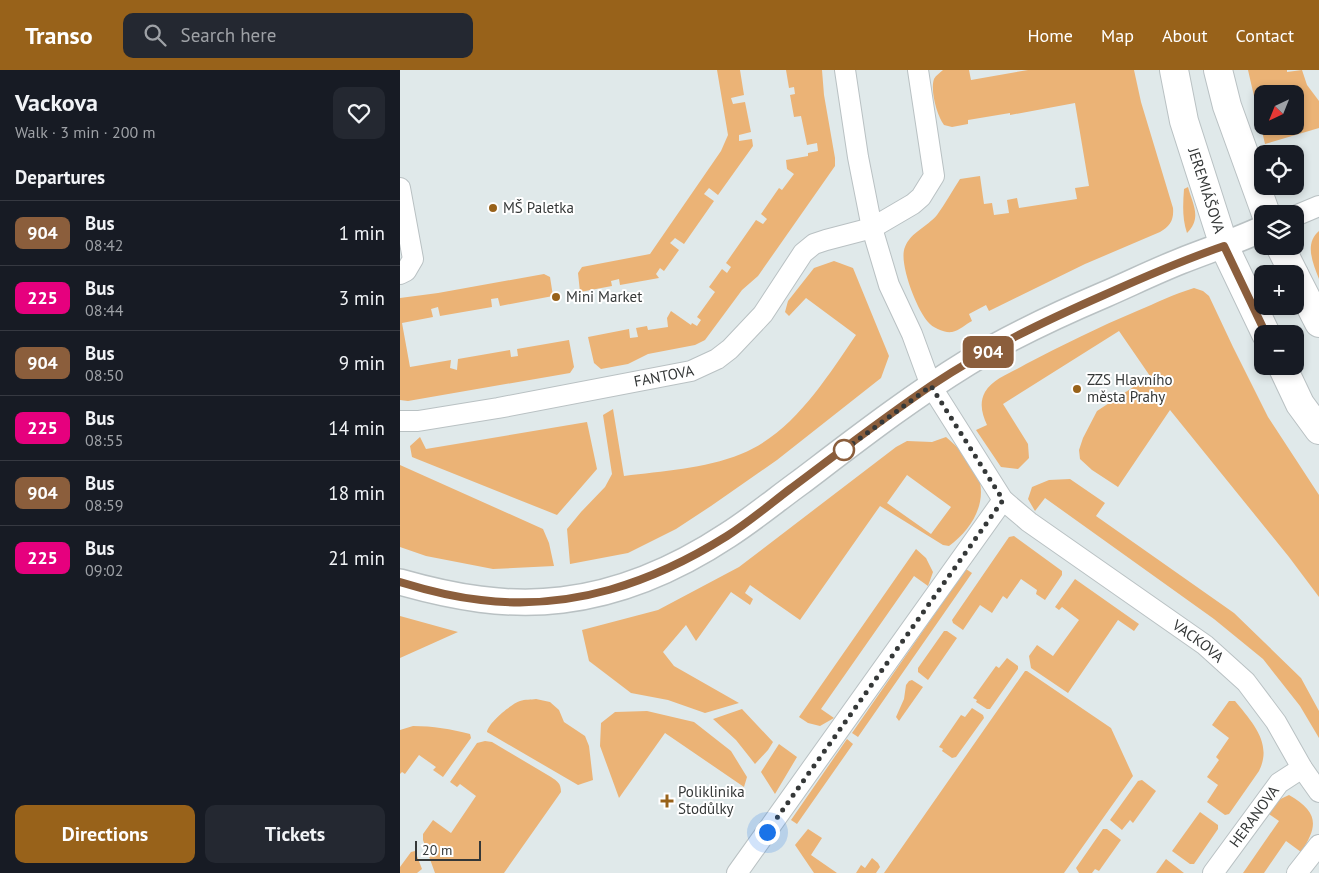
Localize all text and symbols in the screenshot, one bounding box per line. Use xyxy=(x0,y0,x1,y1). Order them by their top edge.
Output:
search box xyxy=(123,13,473,58)
text: Transo xyxy=(25,20,93,51)
icon: search xyxy=(141,21,169,49)
text: Search here xyxy=(181,23,276,47)
text: Home xyxy=(1027,24,1073,47)
text: Map xyxy=(1101,24,1134,47)
text: About xyxy=(1162,24,1208,47)
text: Contact xyxy=(1236,24,1294,47)
north arrow xyxy=(1254,85,1304,135)
map controls xyxy=(1254,85,1304,375)
text: Vackova xyxy=(15,87,98,118)
button: heart xyxy=(333,87,385,139)
text: Walk · 3 min · 200 m xyxy=(15,122,155,142)
street label: JEREMIÁŠOVA xyxy=(1184,144,1229,236)
button: locate xyxy=(1254,145,1304,195)
text: Departures xyxy=(15,165,105,189)
place label: MŠ Paletka xyxy=(503,198,574,217)
marker: MŠ Paletka xyxy=(487,202,499,214)
button: layers xyxy=(1254,205,1304,255)
text: Bus xyxy=(85,211,114,235)
text: 904 xyxy=(27,221,58,244)
text: 1 min xyxy=(339,221,385,245)
text: 08:42 xyxy=(85,235,123,255)
button: + xyxy=(1254,265,1304,315)
text: Bus xyxy=(85,276,114,300)
text: 225 xyxy=(27,286,58,309)
text: 3 min xyxy=(339,286,385,310)
place label: Mini Market xyxy=(566,287,642,306)
marker: Mini Market xyxy=(550,291,562,303)
text: 08:44 xyxy=(85,300,123,320)
button: − xyxy=(1254,325,1304,375)
line badge: 904 xyxy=(959,336,1017,368)
text: 904 xyxy=(973,340,1003,363)
text: Bus xyxy=(85,341,114,365)
text: 904 xyxy=(27,351,58,374)
text: 9 min xyxy=(339,351,385,375)
street label: FANTOVA xyxy=(632,361,696,391)
text: 08:50 xyxy=(85,365,123,385)
place label: ZZS Hlavního města Prahy xyxy=(1087,370,1173,406)
marker: ZZS Hlavního města Prahy xyxy=(1071,383,1083,395)
text: Bus xyxy=(85,406,114,430)
text: 225 xyxy=(27,416,58,439)
text: 14 min xyxy=(328,416,385,440)
text: 08:55 xyxy=(85,430,123,450)
unlabelled marker xyxy=(833,439,855,461)
text: Bus xyxy=(85,471,114,495)
text: 904 xyxy=(27,481,58,504)
text: 18 min xyxy=(328,481,385,505)
text: 08:59 xyxy=(85,495,123,515)
text: Bus xyxy=(85,536,114,560)
text: 225 xyxy=(27,546,58,569)
text: 21 min xyxy=(328,546,385,570)
text: 09:02 xyxy=(85,560,123,580)
street label: VACKOVA xyxy=(1168,615,1228,667)
street label: HERANOVA xyxy=(1225,781,1283,851)
place label: Poliklinika Stodůlky xyxy=(678,782,745,818)
marker: Poliklinika Stodůlky xyxy=(660,794,674,808)
button: Directions xyxy=(15,805,195,863)
button: Tickets xyxy=(205,805,385,863)
your location xyxy=(755,820,780,845)
scale bar xyxy=(415,838,481,861)
text: 20 m xyxy=(422,841,452,859)

